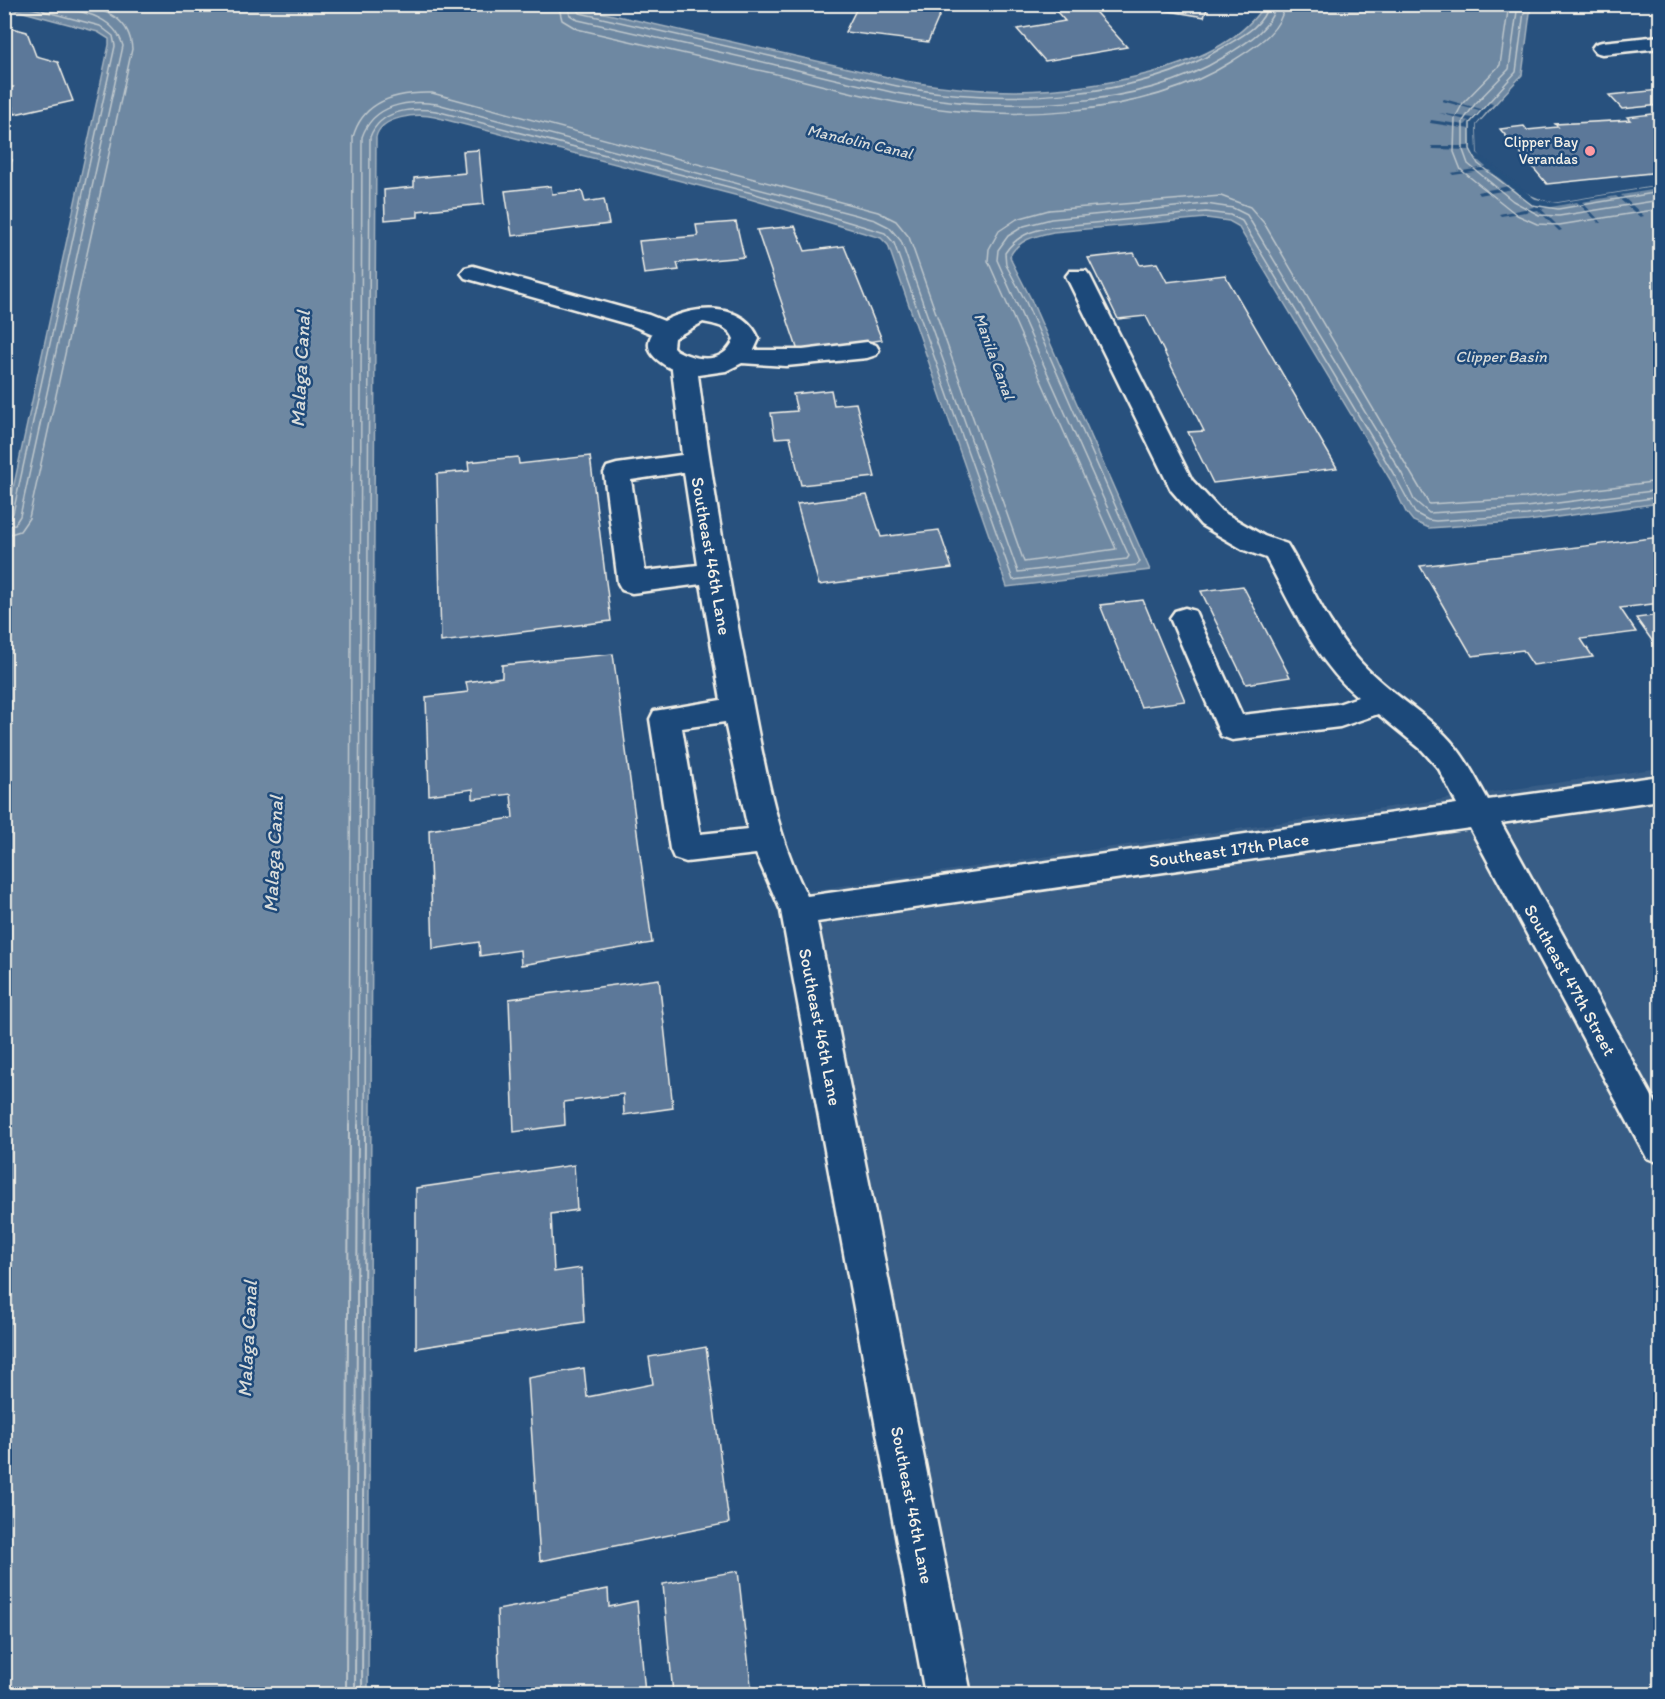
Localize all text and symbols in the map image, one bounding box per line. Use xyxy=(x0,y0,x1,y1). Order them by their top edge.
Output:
water label: Mandolin Canal xyxy=(805,120,916,163)
place label: Clipper Bay Verandas xyxy=(1504,133,1578,168)
marker: Clipper Bay Verandas xyxy=(1583,144,1597,158)
water label: Malaga Canal xyxy=(285,309,315,428)
water label: Manila Canal xyxy=(970,310,1019,403)
water label: Clipper Basin xyxy=(1455,347,1548,366)
street label: Southeast 46th Lane xyxy=(686,475,736,637)
water label: Malaga Canal xyxy=(258,794,288,913)
street label: Southeast 17th Place xyxy=(1148,828,1310,872)
street label: Southeast 47th Street xyxy=(1519,900,1621,1060)
street label: Southeast 46th Lane xyxy=(794,946,846,1108)
water label: Malaga Canal xyxy=(232,1279,262,1398)
street label: Southeast 46th Lane xyxy=(886,1424,938,1586)

